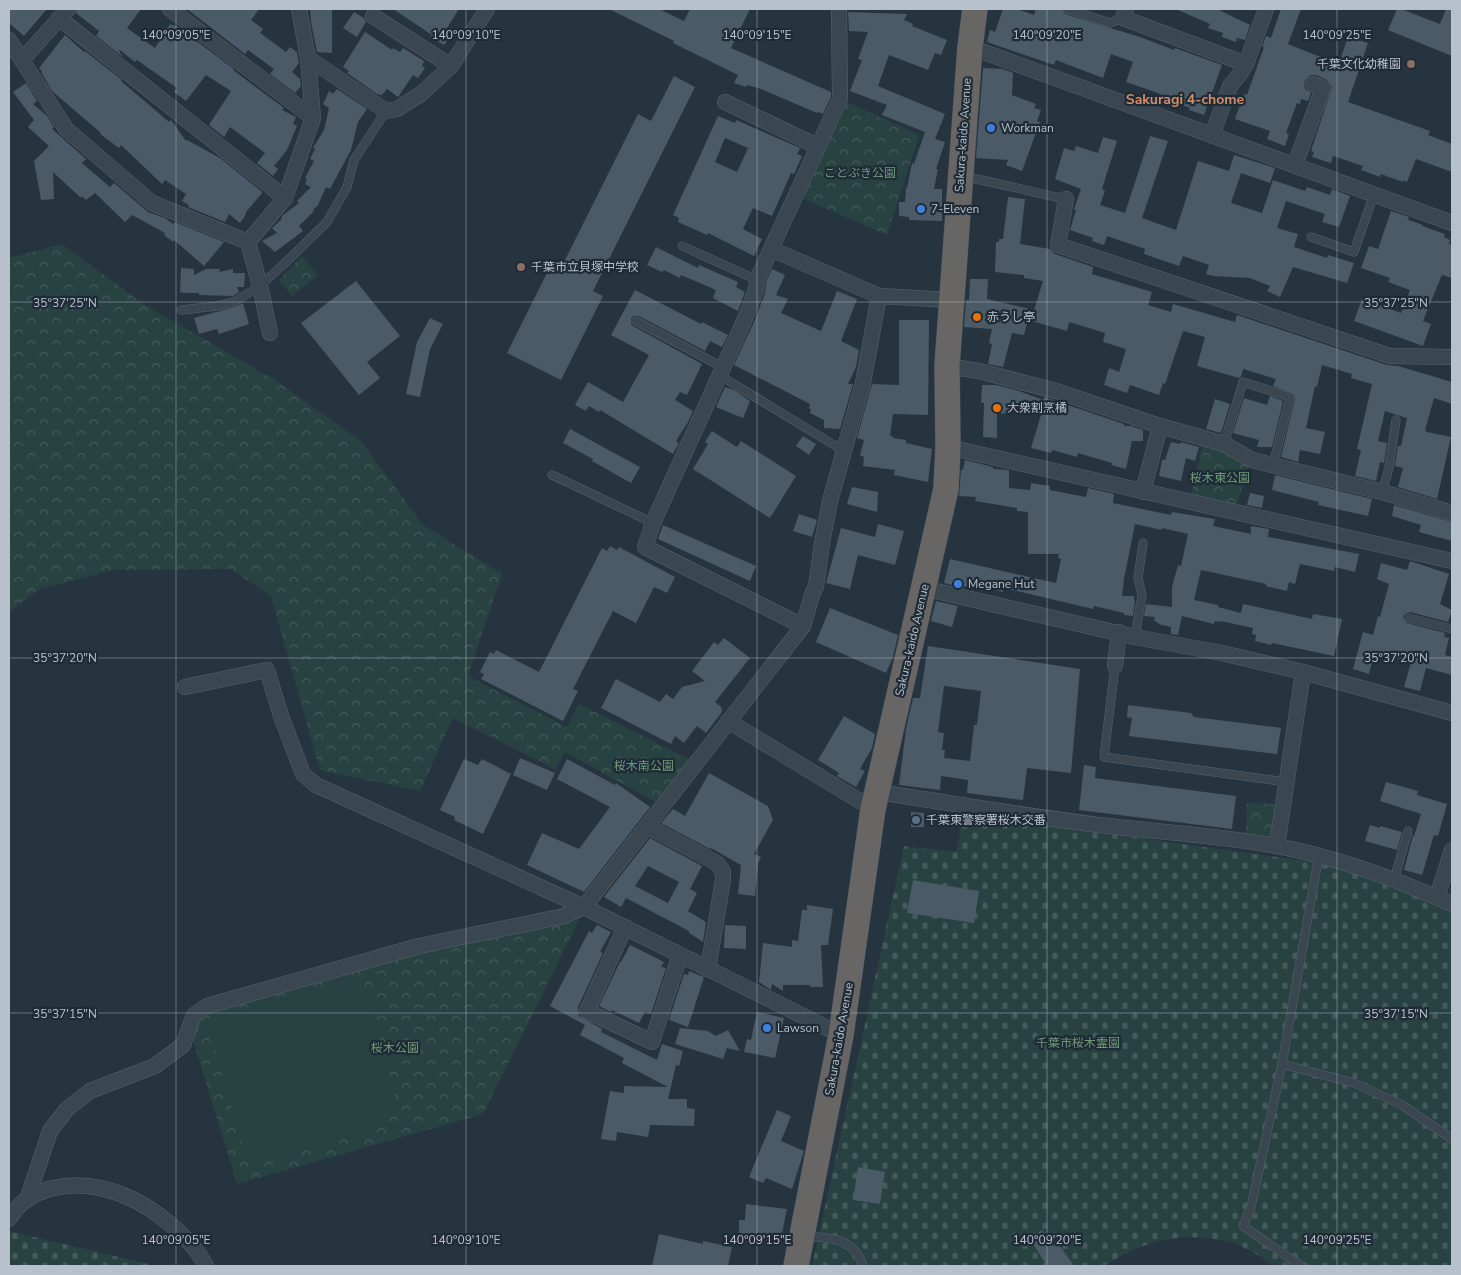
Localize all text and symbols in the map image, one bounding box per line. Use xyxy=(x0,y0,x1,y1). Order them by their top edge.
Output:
text: 140°09'05"E xyxy=(141,27,211,43)
text: 140°09'10"E xyxy=(431,27,501,43)
text: 140°09'15"E xyxy=(722,27,792,43)
text: 140°09'20"E xyxy=(1012,27,1082,43)
text: 140°09'25"E xyxy=(1302,27,1372,43)
place label: 千葉文化幼稚園 xyxy=(1317,56,1401,72)
marker: 千葉文化幼稚園 xyxy=(1405,58,1417,70)
street label: Sakura-kaido Avenue xyxy=(951,77,975,193)
district label: Sakuragi 4-chome xyxy=(1126,90,1245,109)
place label: Workman xyxy=(1001,120,1054,136)
marker: Workman xyxy=(985,122,997,134)
park label: ことぶき公園 xyxy=(824,165,896,181)
place label: 7-Eleven xyxy=(931,201,979,217)
marker: 7-Eleven xyxy=(915,203,927,215)
place label: 千葉市立貝塚中学校 xyxy=(531,259,639,275)
marker: 千葉市立貝塚中学校 xyxy=(515,261,527,273)
text: 35°37'25"N xyxy=(33,295,97,311)
text: 35°37'25"N xyxy=(1364,295,1428,311)
place label: 赤うし亭 xyxy=(987,309,1035,325)
marker: 赤うし亭 xyxy=(971,311,983,323)
place label: 大衆割烹橘 xyxy=(1007,400,1067,416)
marker: 大衆割烹橘 xyxy=(991,402,1003,414)
park label: 桜木東公園 xyxy=(1190,470,1250,486)
place label: Megane Hut xyxy=(968,576,1035,592)
marker: Megane Hut xyxy=(952,578,964,590)
street label: Sakura-kaido Avenue xyxy=(891,582,933,698)
text: 35°37'20"N xyxy=(33,650,97,666)
text: 35°37'20"N xyxy=(1364,650,1428,666)
park label: 桜木南公園 xyxy=(614,758,674,774)
place label: 千葉東警察署桜木交番 xyxy=(926,812,1046,828)
marker: 千葉東警察署桜木交番 xyxy=(910,814,922,826)
street label: Sakura-kaido Avenue xyxy=(821,981,857,1097)
text: 35°37'15"N xyxy=(33,1006,97,1022)
text: 35°37'15"N xyxy=(1364,1006,1428,1022)
place label: Lawson xyxy=(777,1020,819,1036)
marker: Lawson xyxy=(761,1022,773,1034)
park label: 千葉市桜木霊園 xyxy=(1036,1035,1120,1051)
park label: 桜木公園 xyxy=(371,1040,419,1056)
text: 140°09'05"E xyxy=(141,1232,211,1248)
text: 140°09'10"E xyxy=(431,1232,501,1248)
text: 140°09'15"E xyxy=(722,1232,792,1248)
text: 140°09'20"E xyxy=(1012,1232,1082,1248)
text: 140°09'25"E xyxy=(1302,1232,1372,1248)

